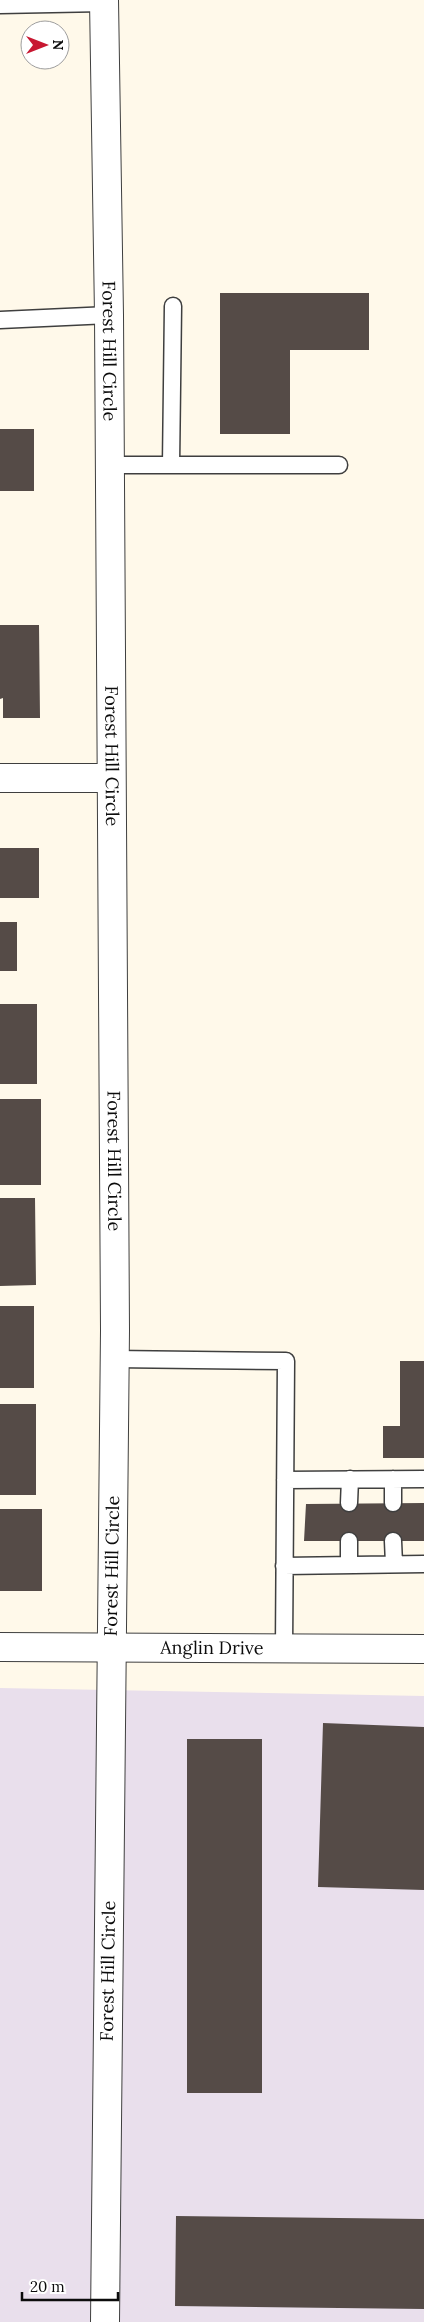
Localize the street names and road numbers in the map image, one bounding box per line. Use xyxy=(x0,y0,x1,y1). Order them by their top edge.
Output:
street label: Forest Hill Circle xyxy=(97,280,122,422)
street label: Forest Hill Circle xyxy=(100,686,124,827)
street label: Forest Hill Circle xyxy=(103,1091,126,1232)
street label: Forest Hill Circle xyxy=(99,1495,124,1636)
street label: Anglin Drive xyxy=(159,1636,264,1659)
street label: Forest Hill Circle xyxy=(95,1900,120,2041)

